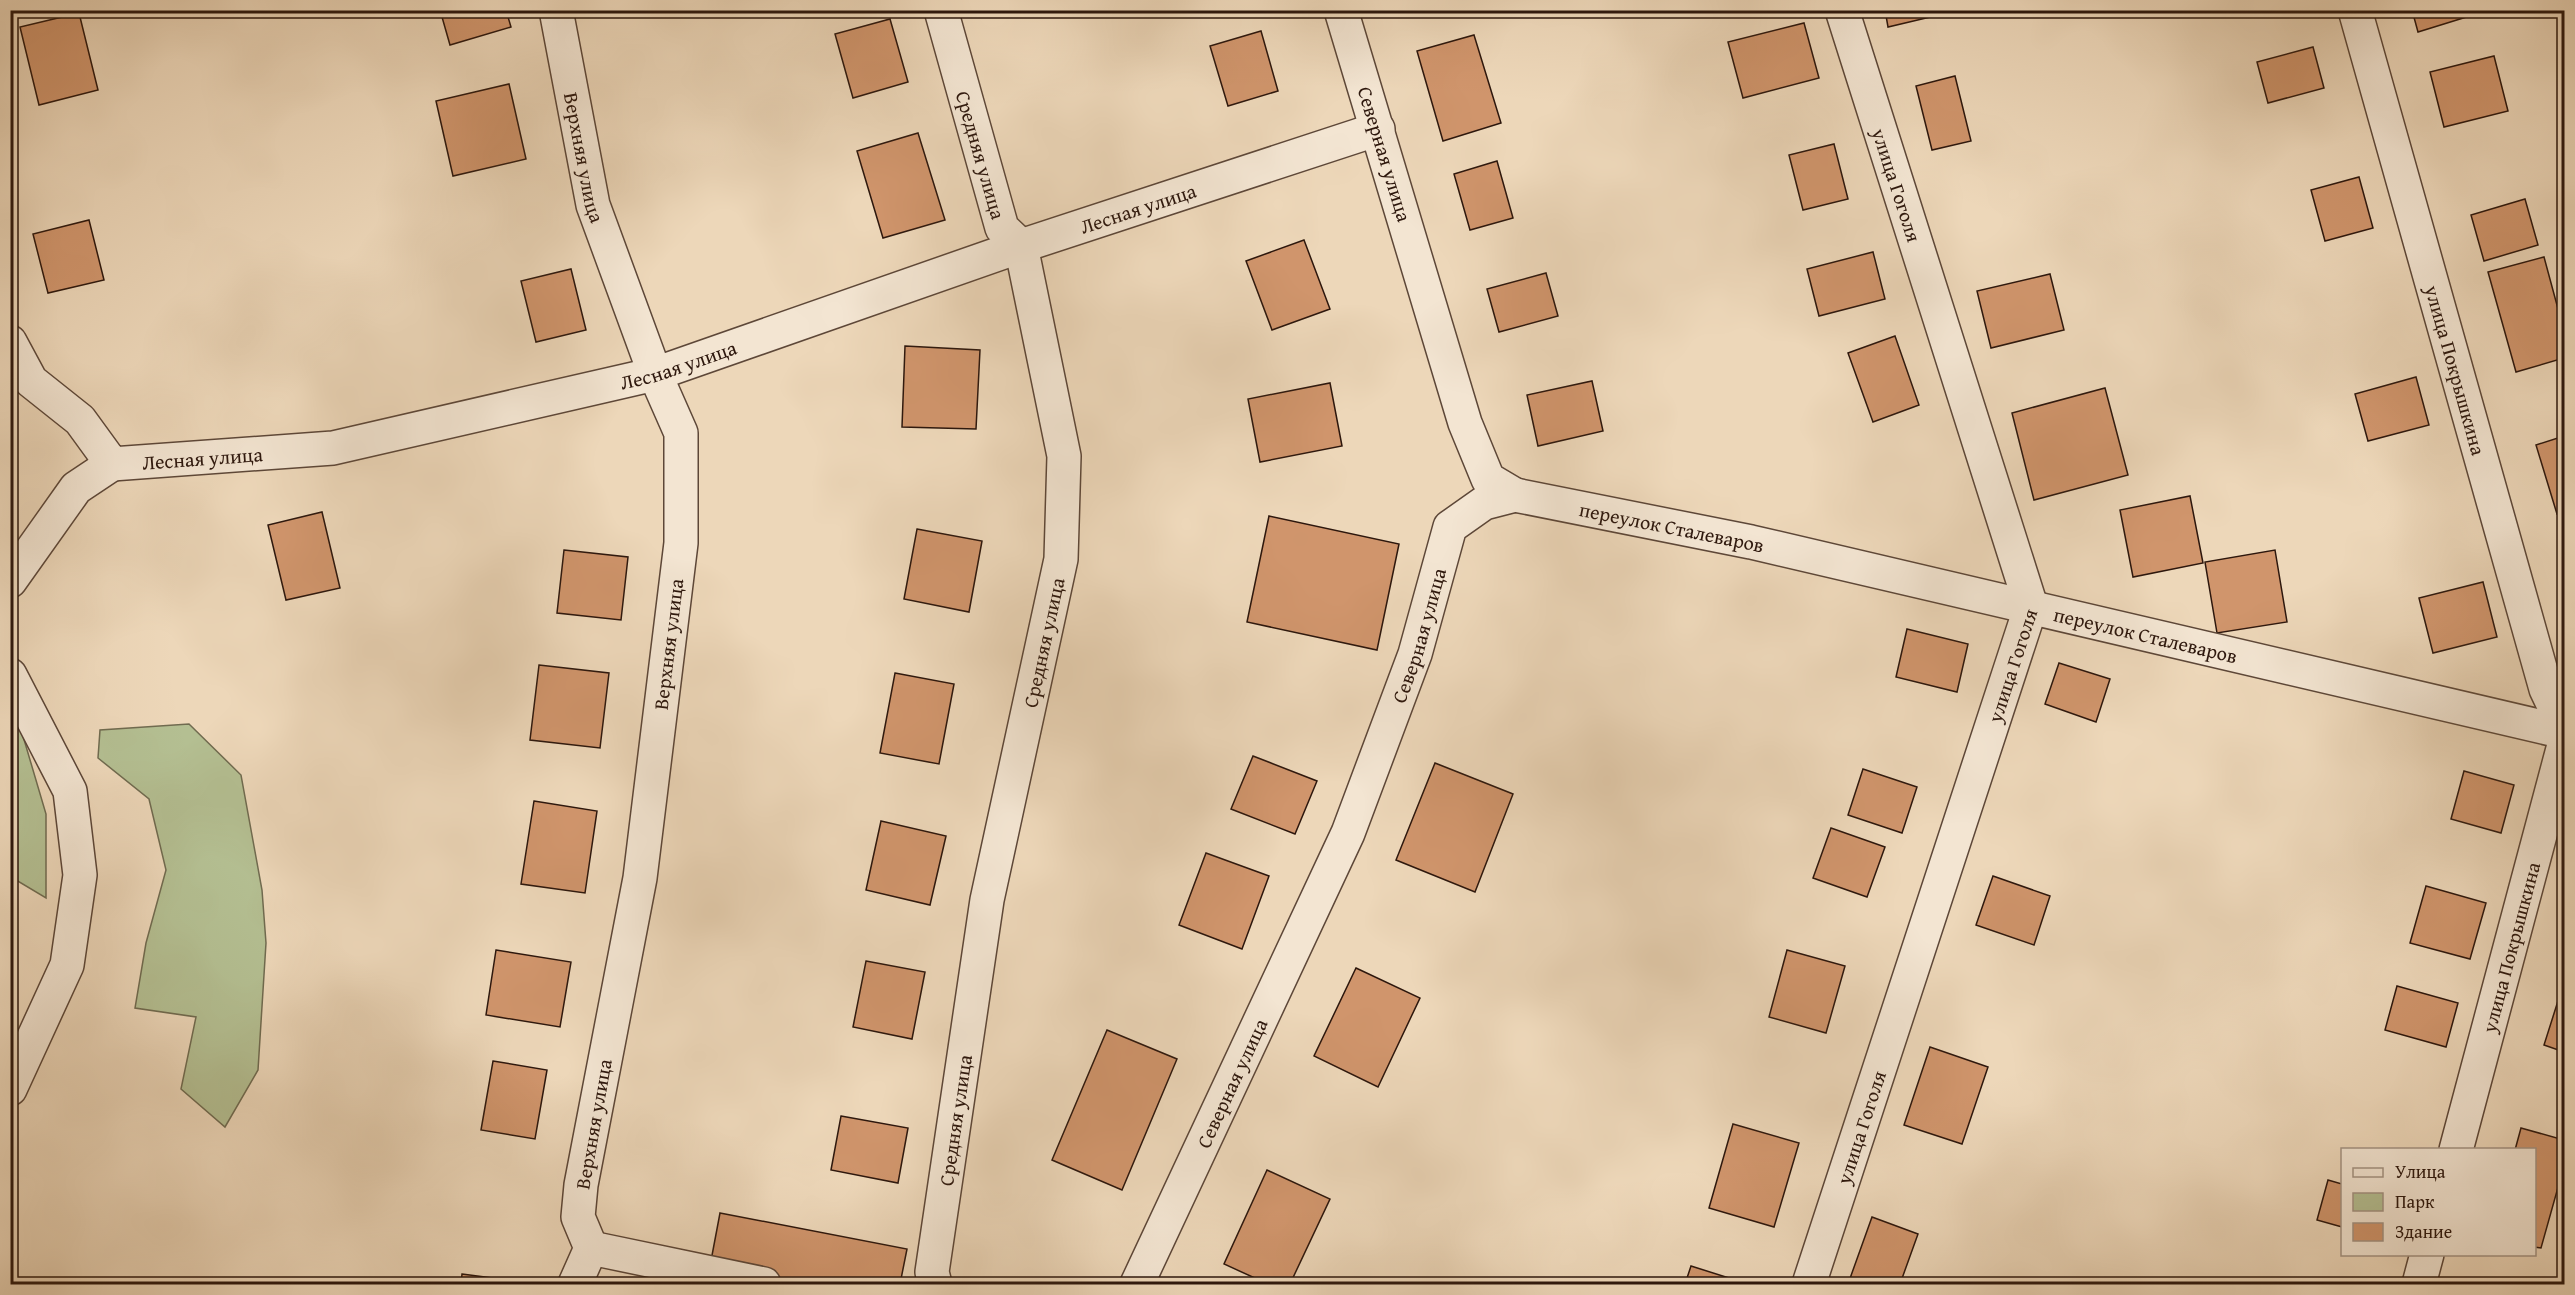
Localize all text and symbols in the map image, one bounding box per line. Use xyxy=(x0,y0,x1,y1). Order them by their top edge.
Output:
street label: Северная улица xyxy=(1351,83,1419,226)
street label: Средняя улица xyxy=(949,87,1013,223)
street label: Верхняя улица xyxy=(557,90,613,227)
street label: улица Гоголя xyxy=(1865,123,1929,246)
street label: Лесная улица xyxy=(1076,175,1200,240)
street label: улица Покрышкина xyxy=(2418,281,2494,459)
street label: Лесная улица xyxy=(617,332,741,396)
street label: Лесная улица xyxy=(141,439,264,476)
street label: переулок Сталеваров xyxy=(1577,494,1767,559)
street label: Северная улица xyxy=(1384,564,1453,707)
street label: Средняя улица xyxy=(1015,574,1071,710)
street label: Верхняя улица xyxy=(646,576,690,711)
street label: переулок Сталеваров xyxy=(2051,599,2240,670)
street label: улица Гоголя xyxy=(1979,605,2044,727)
street label: улица Покрышкина xyxy=(2473,858,2547,1037)
street label: Северная улица xyxy=(1188,1013,1274,1152)
street label: Средняя улица xyxy=(930,1052,979,1188)
street label: Верхняя улица xyxy=(567,1056,619,1191)
street label: улица Гоголя xyxy=(1828,1067,1893,1189)
legend xyxy=(2341,1148,2536,1256)
text: Улица xyxy=(2395,1158,2446,1185)
text: Парк xyxy=(2395,1188,2435,1215)
text: Здание xyxy=(2395,1218,2452,1245)

